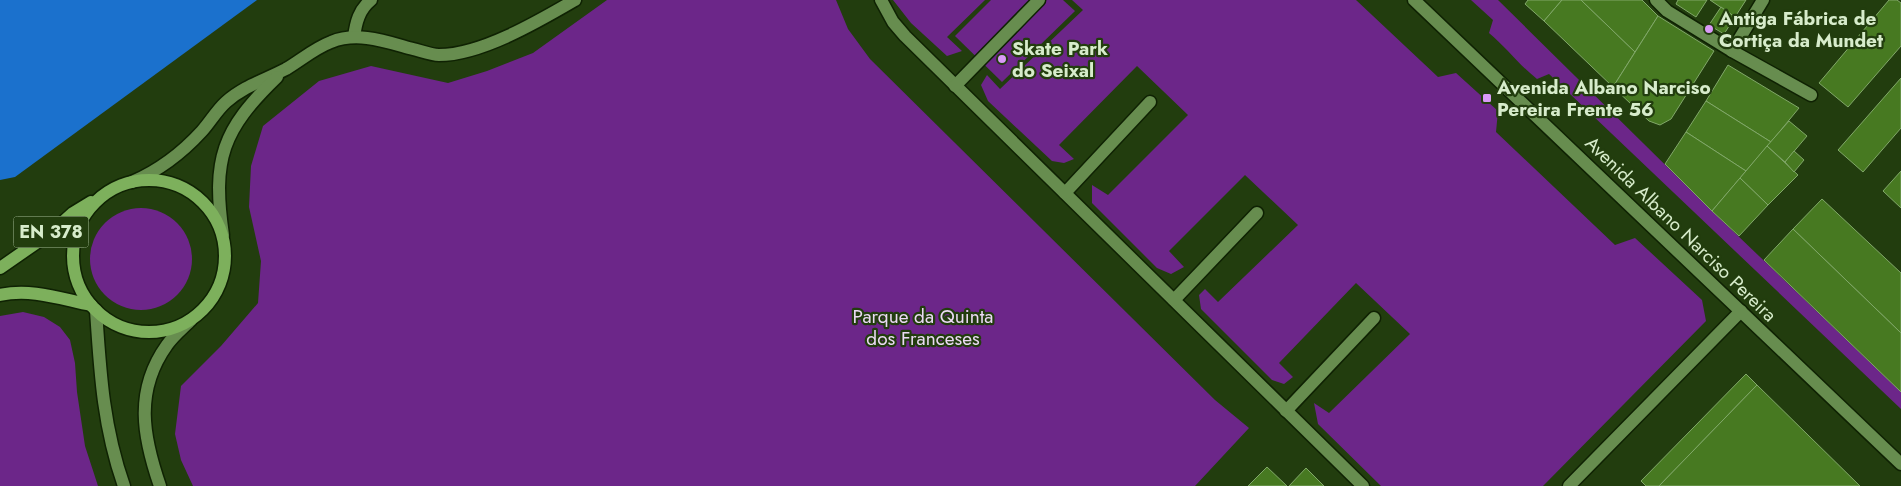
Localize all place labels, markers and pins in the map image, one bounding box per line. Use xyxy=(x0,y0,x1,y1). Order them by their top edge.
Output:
place label: Antiga Fábrica de Cortiça da Mundet xyxy=(1718,5,1883,54)
marker: Antiga Fábrica de Cortiça da Mundet xyxy=(1703,23,1715,35)
place label: Skate Park do Seixal xyxy=(1012,35,1108,84)
marker: Skate Park do Seixal xyxy=(996,53,1008,65)
place label: Avenida Albano Narciso Pereira Frente 56 xyxy=(1496,74,1711,123)
marker: Avenida Albano Narciso Pereira Frente 56 xyxy=(1481,92,1493,104)

